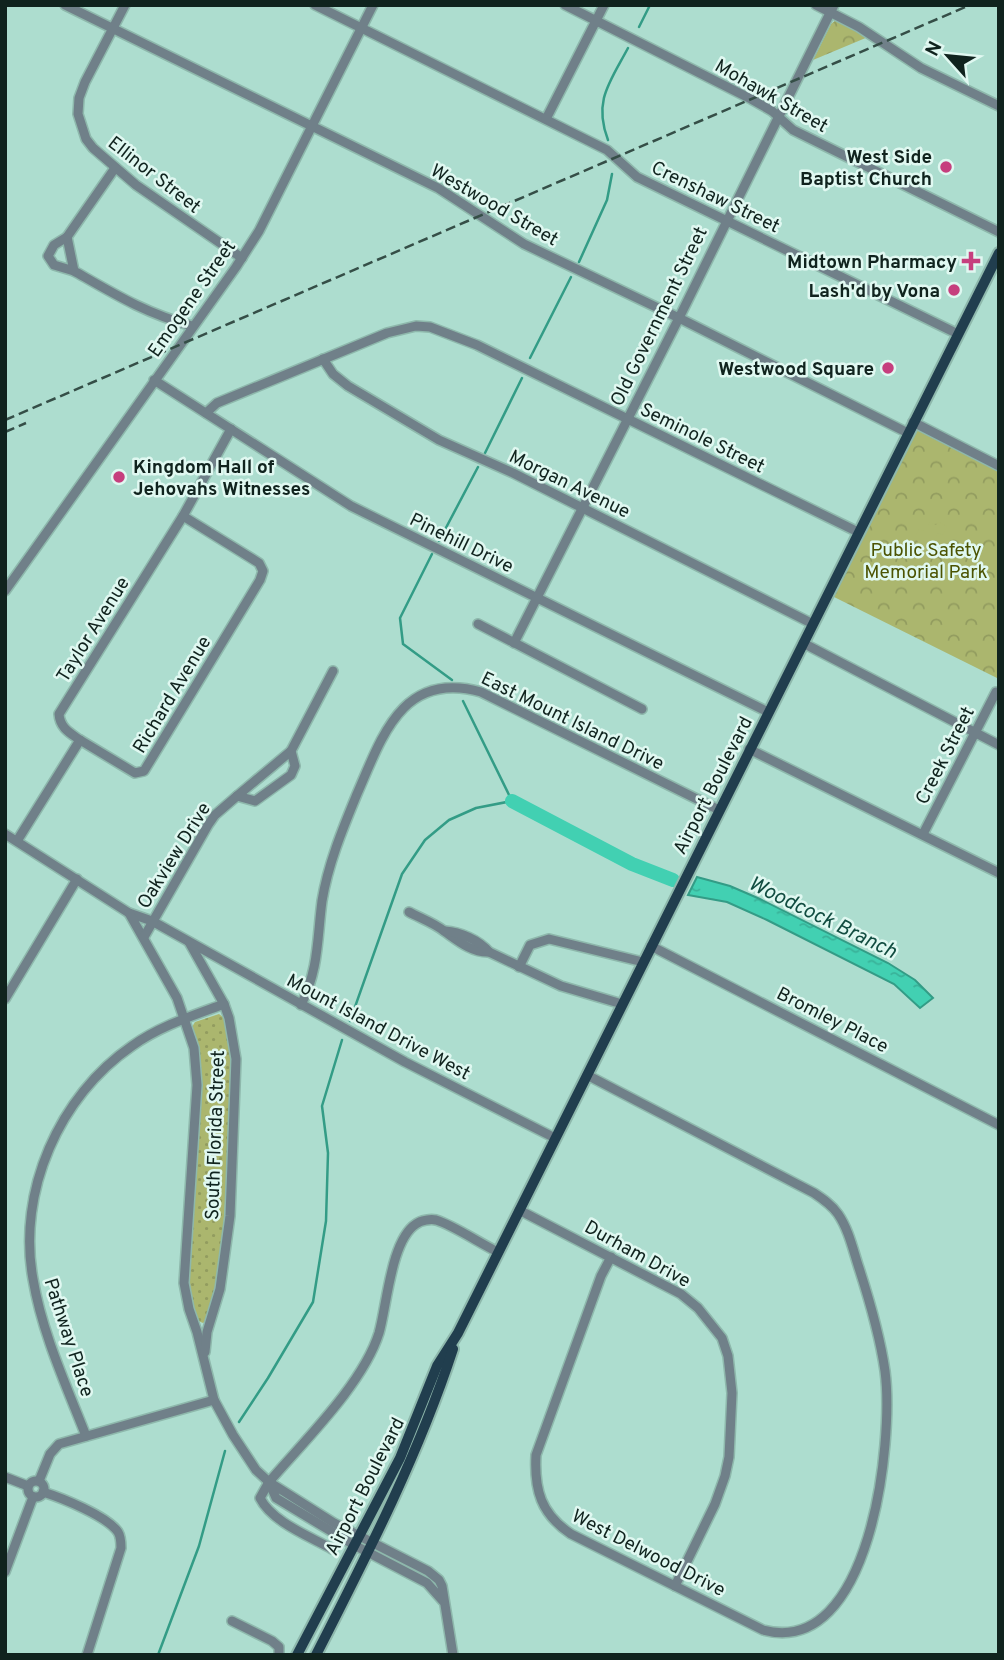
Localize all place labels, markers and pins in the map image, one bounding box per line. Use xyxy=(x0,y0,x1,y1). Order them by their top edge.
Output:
place label: West Side Baptist Church xyxy=(800,146,932,192)
marker: West Side Baptist Church xyxy=(938,159,954,175)
place label: Midtown Pharmacy xyxy=(787,251,957,275)
marker: Midtown Pharmacy xyxy=(963,253,979,269)
place label: Lash'd by Vona xyxy=(809,280,940,304)
marker: Lash'd by Vona xyxy=(946,282,962,298)
place label: Westwood Square xyxy=(718,358,874,382)
marker: Westwood Square xyxy=(880,360,896,376)
place label: Kingdom Hall of Jehovahs Witnesses xyxy=(133,456,310,502)
marker: Kingdom Hall of Jehovahs Witnesses xyxy=(111,469,127,485)

